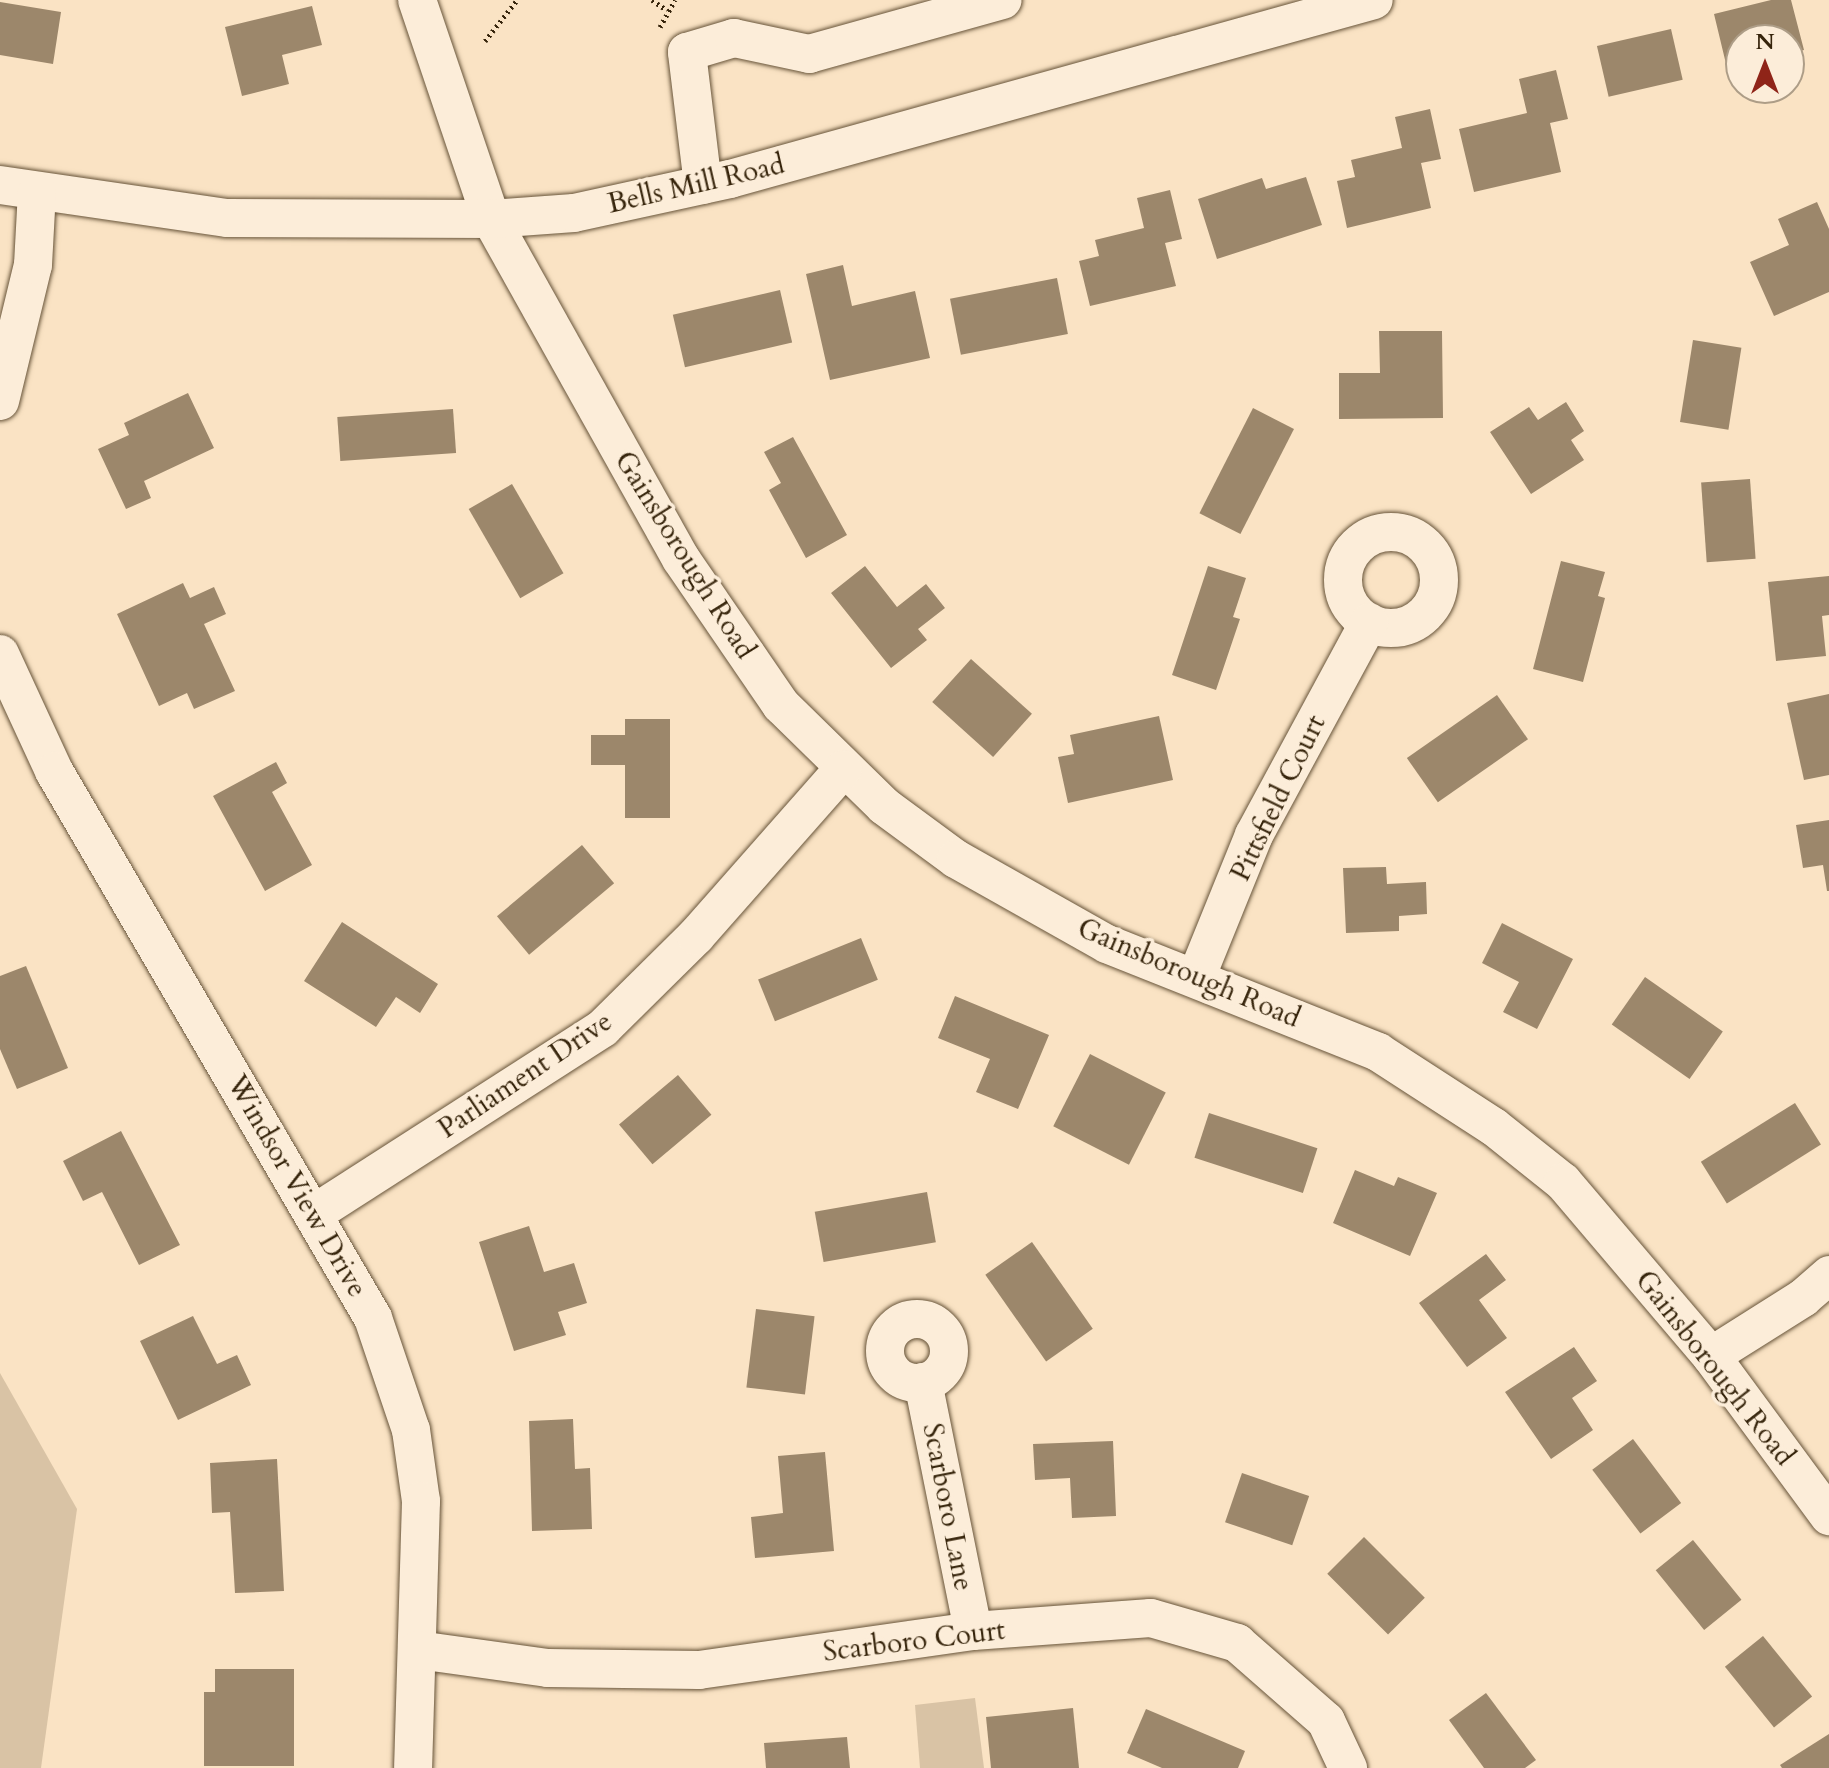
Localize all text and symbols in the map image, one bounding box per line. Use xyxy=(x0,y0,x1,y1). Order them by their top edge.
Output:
north arrow xyxy=(1725,24,1805,104)
text: N xyxy=(1755,27,1775,57)
street label: Bells Mill Road xyxy=(604,147,788,221)
street label: Gainsborough Road xyxy=(608,445,762,665)
street label: Pittsfield Court xyxy=(1223,710,1333,886)
street label: Gainsborough Road xyxy=(1073,911,1305,1035)
street label: Parliament Drive xyxy=(432,1004,618,1146)
street label: Windsor View Drive xyxy=(220,1069,374,1303)
street label: Gainsborough Road xyxy=(1628,1264,1802,1472)
street label: Scarboro Lane xyxy=(915,1420,981,1594)
street label: Scarboro Court xyxy=(821,1613,1007,1669)

